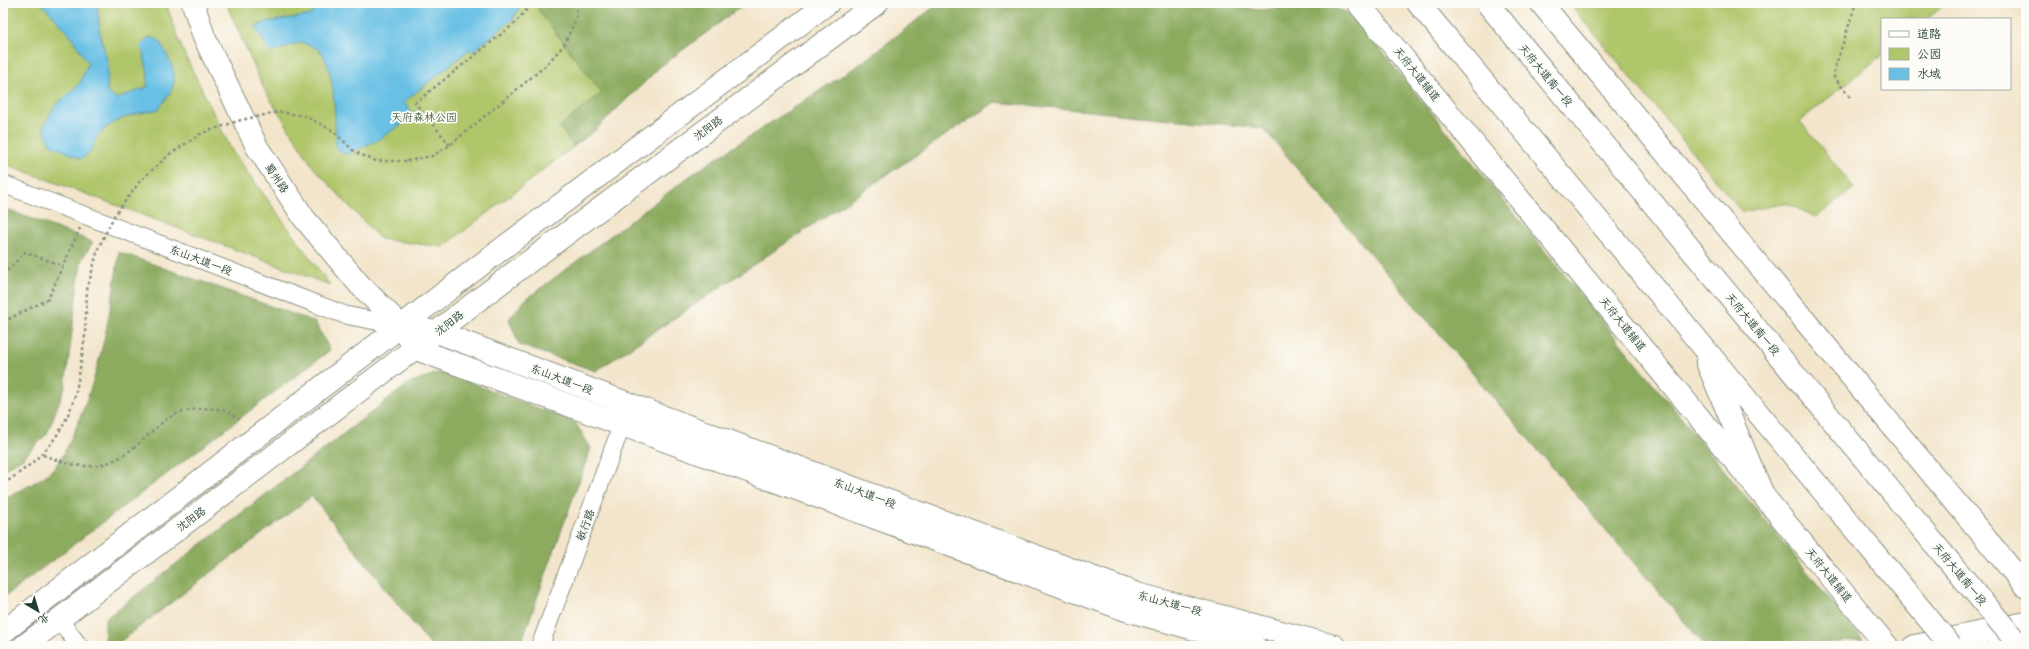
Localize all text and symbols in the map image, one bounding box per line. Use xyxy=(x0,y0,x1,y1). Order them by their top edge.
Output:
legend xyxy=(1881,18,2011,90)
text: 道路 xyxy=(1917,27,1941,41)
street label: 天府大道南一段 xyxy=(1516,42,1575,109)
street label: 天府大道辅道 xyxy=(1391,45,1442,104)
text: 公园 xyxy=(1917,47,1941,61)
text: 水域 xyxy=(1917,67,1941,81)
park label: 天府森林公园 xyxy=(391,111,457,124)
street label: 沈阳路 xyxy=(691,113,725,144)
street label: 蜀州路 xyxy=(262,161,291,196)
street label: 东山大道一段 xyxy=(168,243,234,278)
street label: 天府大道南一段 xyxy=(1723,291,1782,358)
street label: 天府大道辅道 xyxy=(1597,295,1648,354)
street label: 沈阳路 xyxy=(432,308,466,339)
street label: 东山大道一段 xyxy=(529,362,595,397)
street label: 东山大道一段 xyxy=(832,476,898,511)
street label: 沈阳路 xyxy=(174,504,208,535)
street label: 敏行路 xyxy=(574,507,597,543)
street label: 天府大道南一段 xyxy=(1930,541,1989,608)
street label: 天府大道辅道 xyxy=(1803,546,1854,605)
street label: 东山大道一段 xyxy=(1136,589,1203,618)
north arrow xyxy=(18,591,58,631)
text: 北 xyxy=(36,610,52,627)

